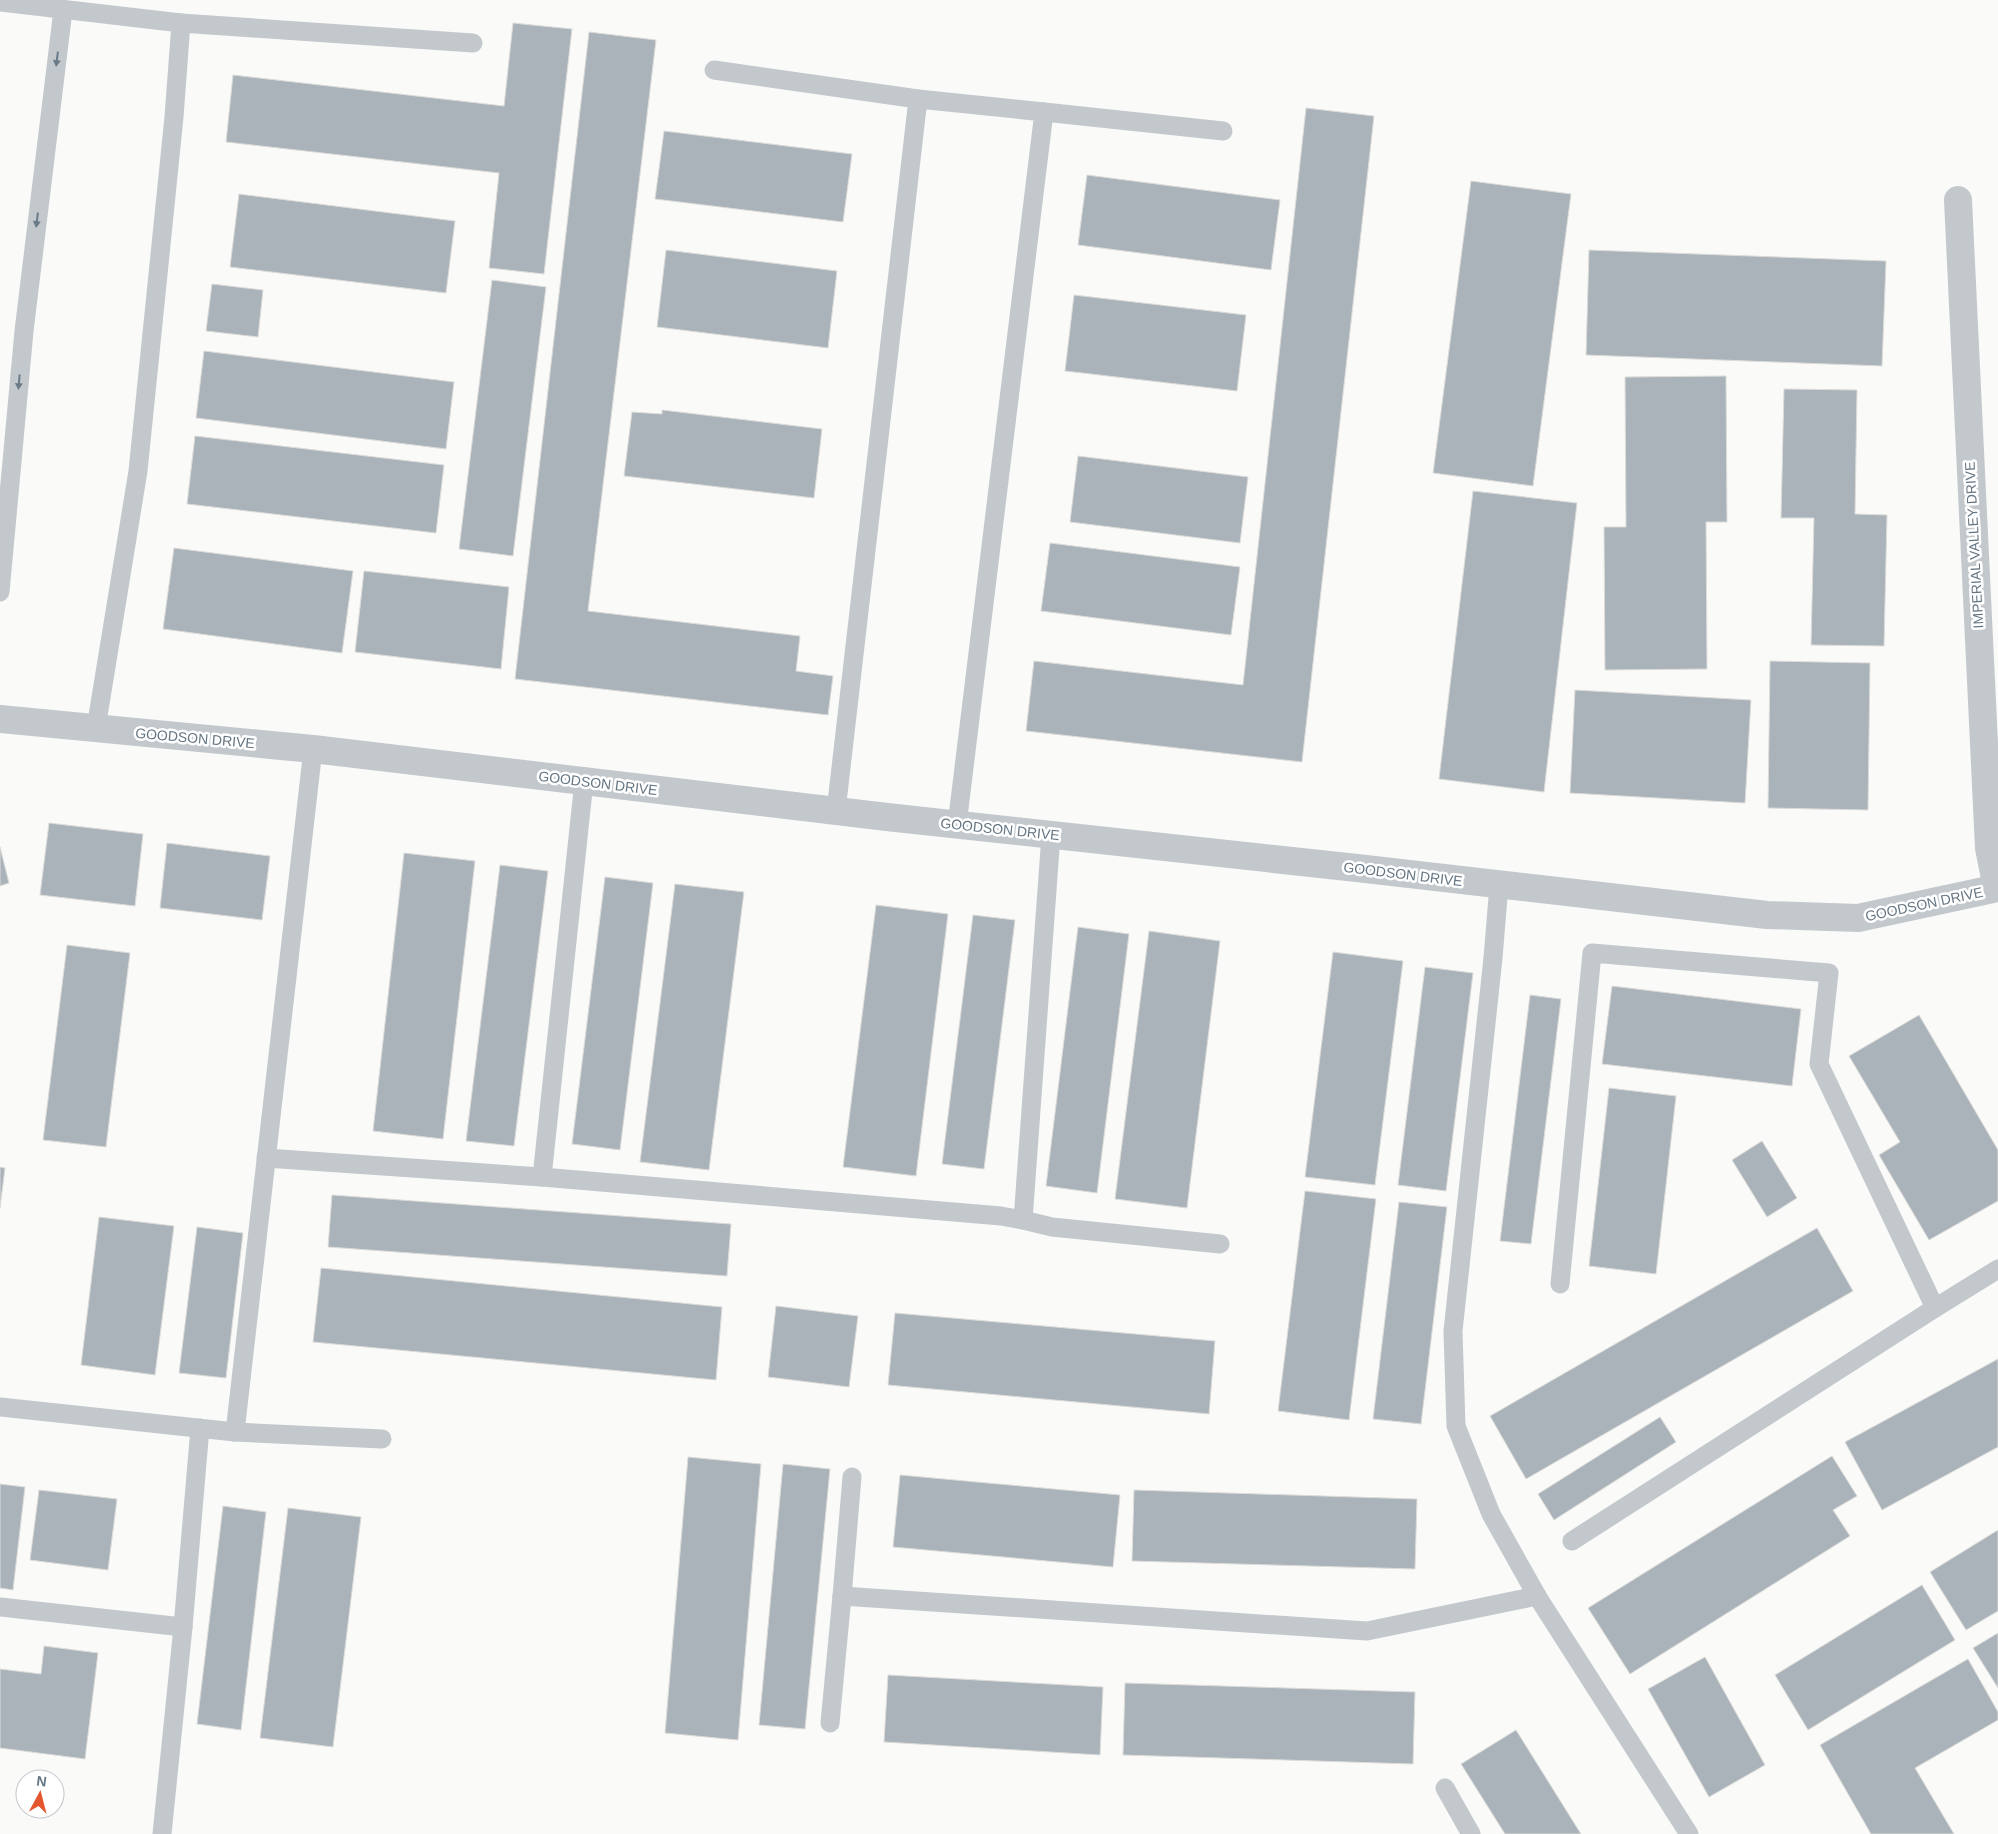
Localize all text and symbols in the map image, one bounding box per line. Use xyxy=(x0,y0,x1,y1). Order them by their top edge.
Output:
one-way arrow xyxy=(53,51,61,67)
one-way arrow xyxy=(33,212,41,228)
one-way arrow xyxy=(15,374,23,390)
street label: IMPERIAL VALLEY DRIVE xyxy=(1962,461,1986,629)
street label: GOODSON DRIVE xyxy=(135,725,255,751)
street label: GOODSON DRIVE xyxy=(538,768,658,798)
street label: GOODSON DRIVE xyxy=(940,815,1060,843)
street label: GOODSON DRIVE xyxy=(1343,859,1463,889)
street label: GOODSON DRIVE xyxy=(1864,884,1984,924)
north arrow xyxy=(15,1769,65,1819)
text: N xyxy=(36,1773,48,1790)

